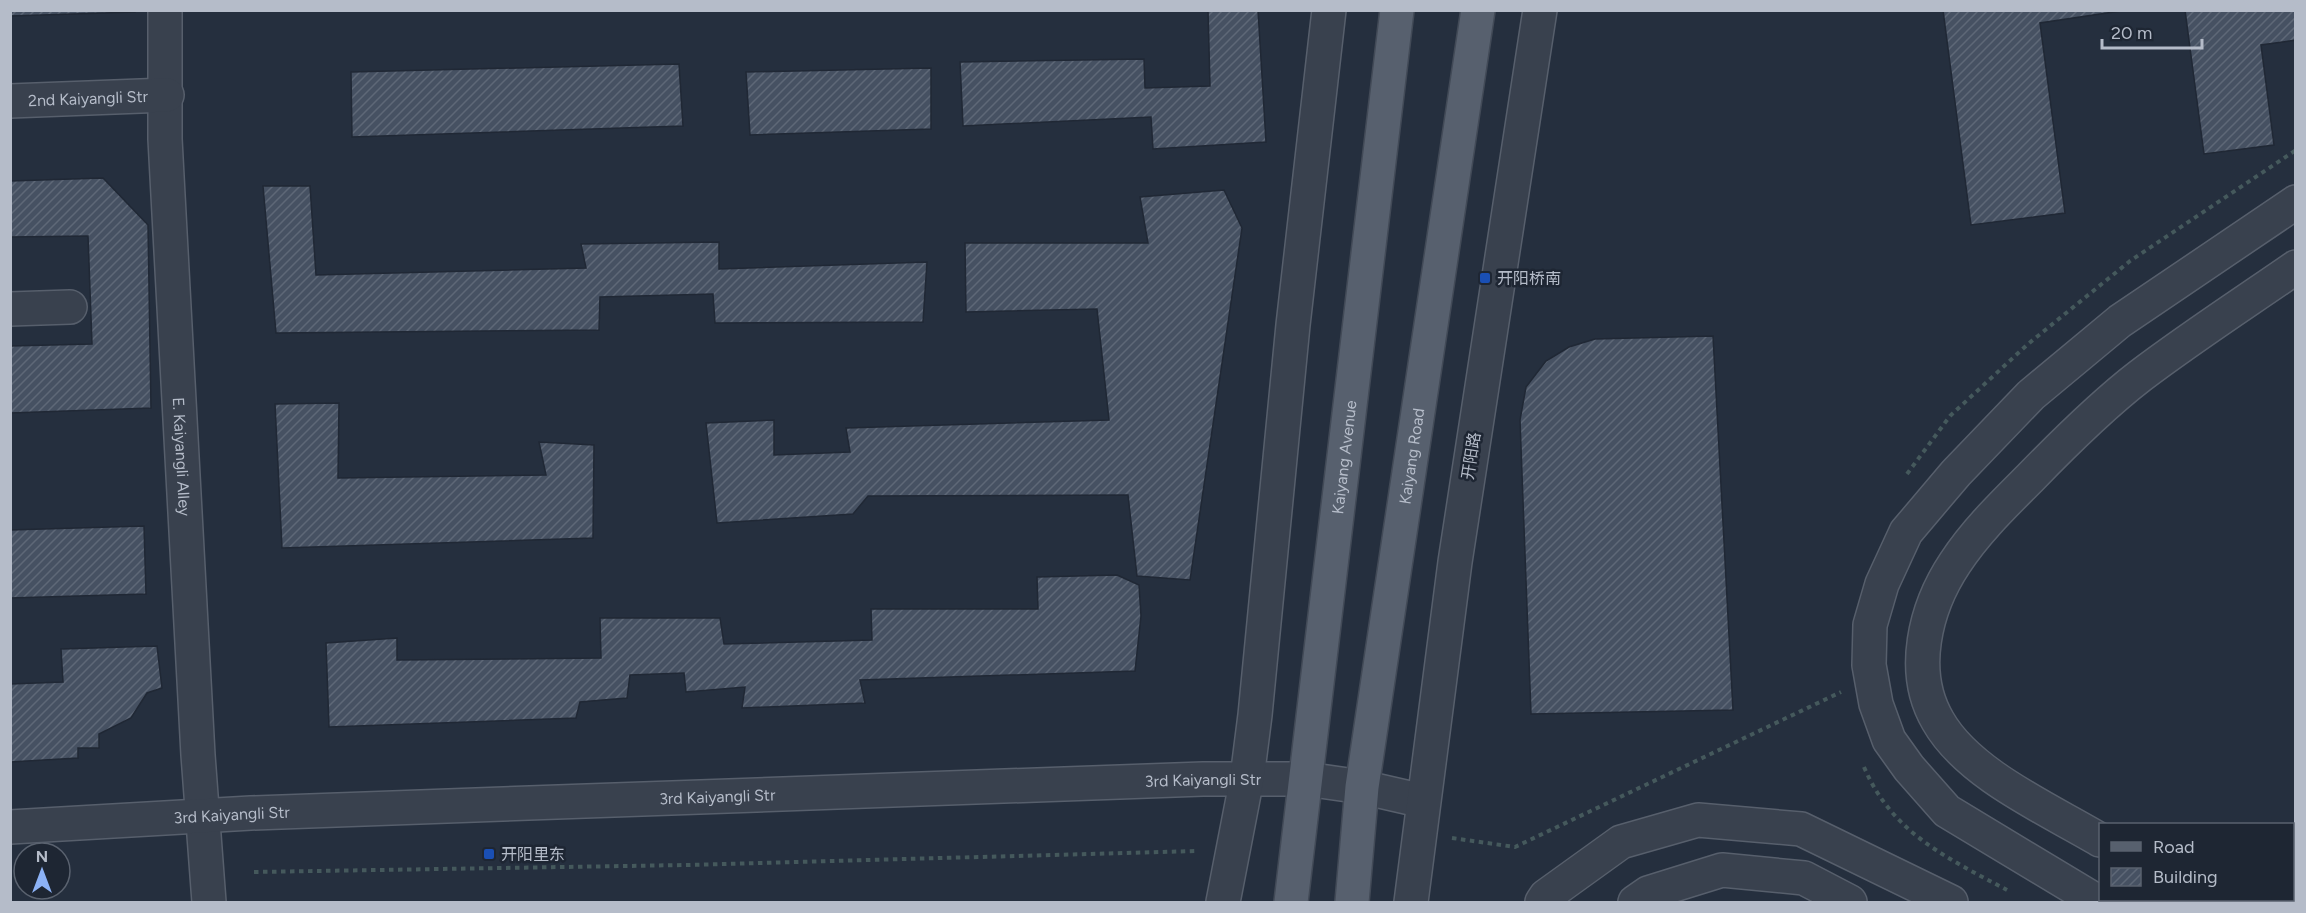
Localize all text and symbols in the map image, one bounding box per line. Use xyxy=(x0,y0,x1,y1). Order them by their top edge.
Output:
scale bar xyxy=(2102,12,2202,50)
text: 20 m xyxy=(2111,22,2152,44)
street label: 2nd Kaiyangli Str xyxy=(28,86,149,110)
place label: 开阳桥南 xyxy=(1497,269,1561,288)
marker: 开阳桥南 xyxy=(1478,271,1492,285)
street label: E. Kaiyangli Alley xyxy=(169,397,195,517)
street label: Kaiyang Avenue xyxy=(1328,399,1360,515)
street label: Kaiyang Road xyxy=(1395,407,1428,506)
street label: 开阳路 xyxy=(1458,431,1484,481)
street label: 3rd Kaiyangli Str xyxy=(1145,770,1262,791)
street label: 3rd Kaiyangli Str xyxy=(659,785,776,808)
street label: 3rd Kaiyangli Str xyxy=(173,802,291,827)
legend xyxy=(2099,823,2294,901)
text: Road xyxy=(2153,836,2194,858)
north arrow xyxy=(12,841,72,901)
place label: 开阳里东 xyxy=(501,845,565,864)
text: N xyxy=(36,847,48,866)
marker: 开阳里东 xyxy=(482,847,496,861)
text: Building xyxy=(2153,866,2218,888)

